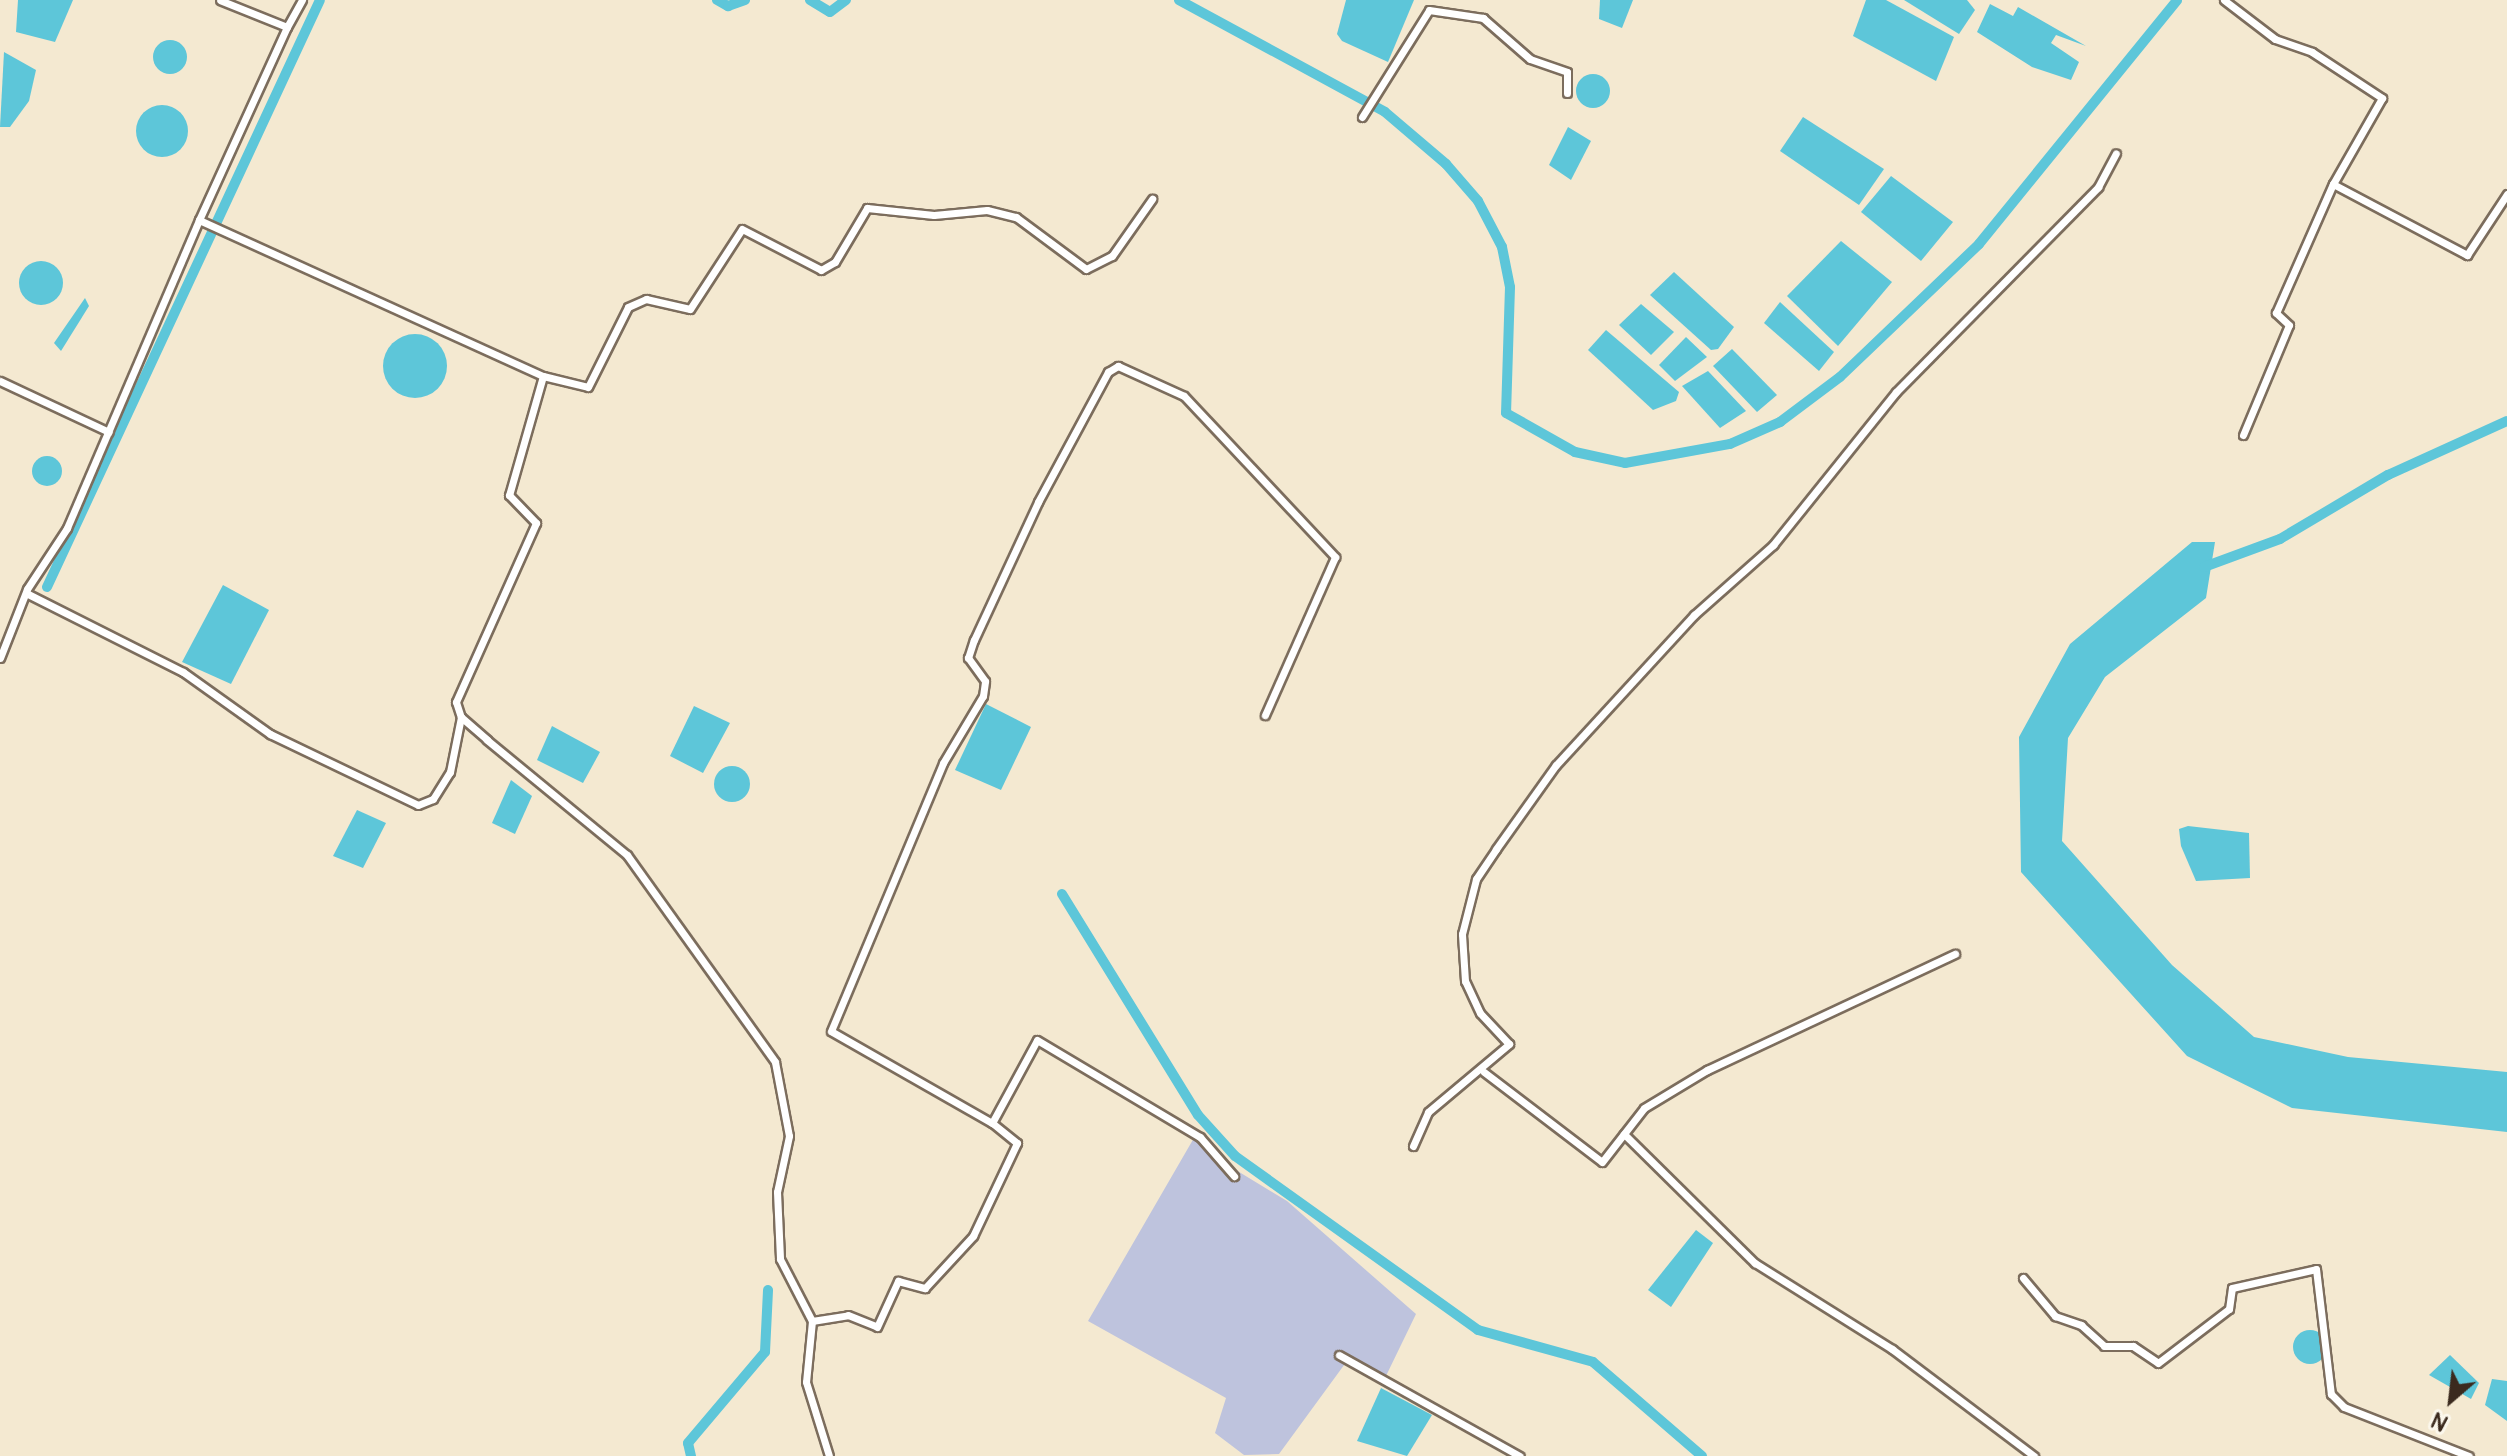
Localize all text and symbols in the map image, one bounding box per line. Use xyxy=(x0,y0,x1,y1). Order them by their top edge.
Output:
north arrow xyxy=(2411,1360,2491,1440)
text: N xyxy=(2427,1405,2453,1437)

